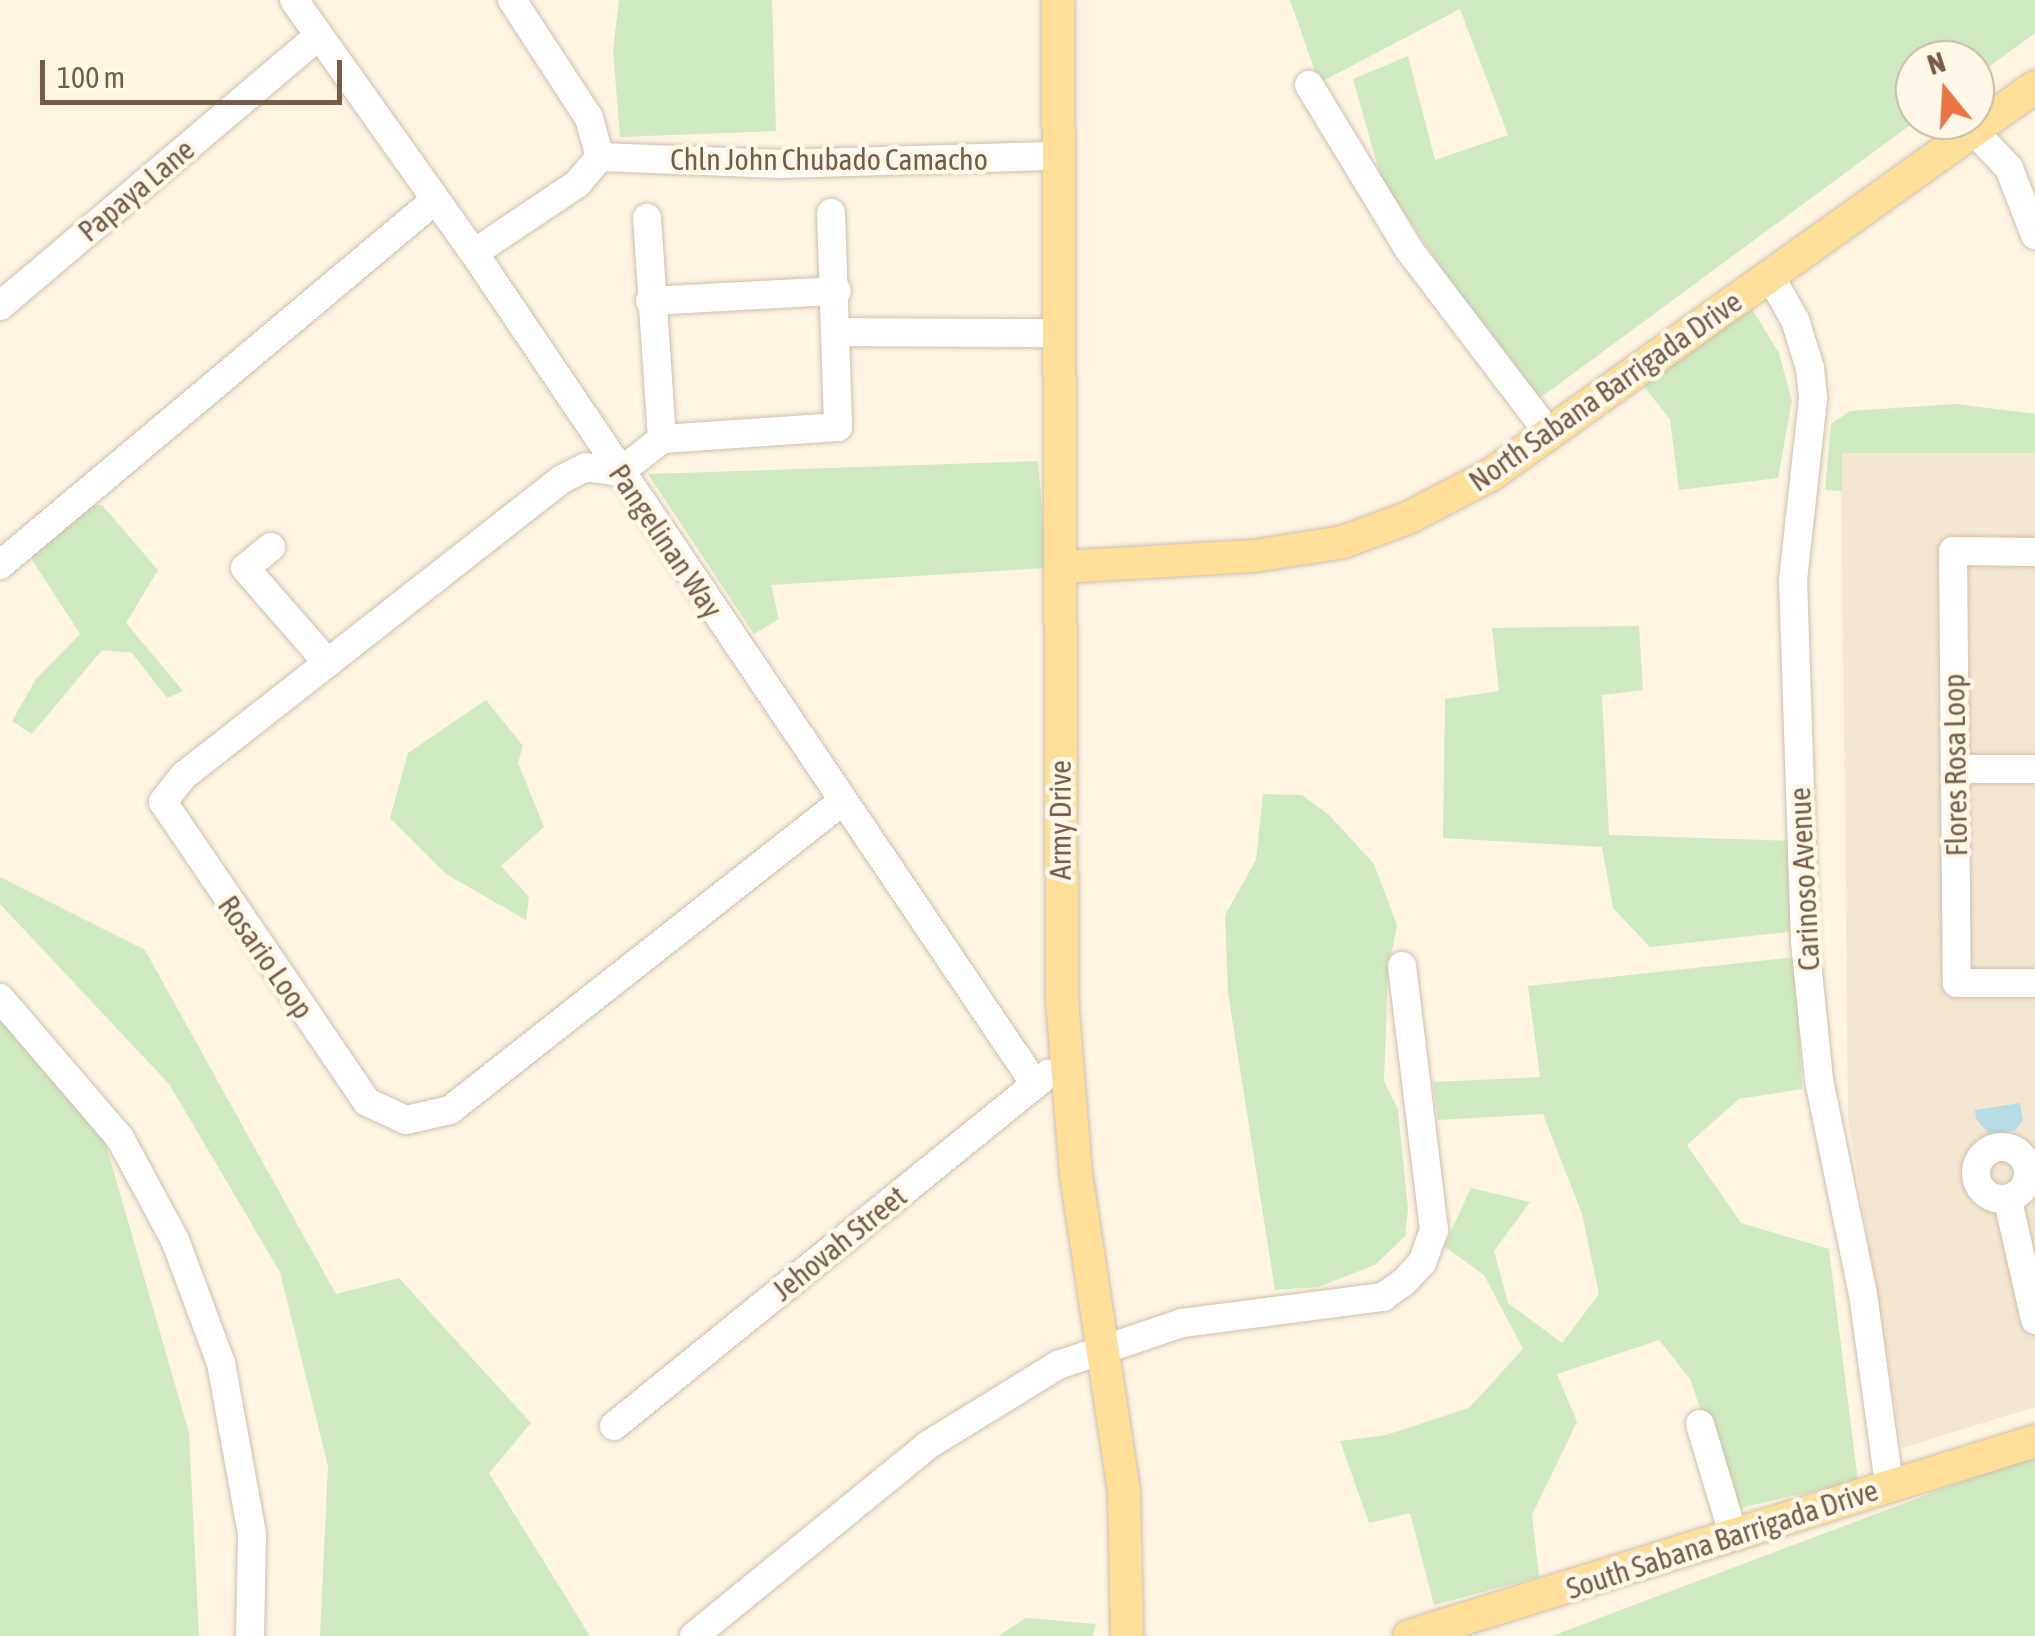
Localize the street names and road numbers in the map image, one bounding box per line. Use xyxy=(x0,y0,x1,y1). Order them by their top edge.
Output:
street label: Papaya Lane xyxy=(71,131,201,249)
street label: Chln John Chubado Camacho xyxy=(670,141,988,177)
street label: North Sabana Barrigada Drive xyxy=(1462,283,1748,499)
street label: Pangelinan Way xyxy=(601,457,731,625)
street label: Flores Rosa Loop xyxy=(1935,673,1975,857)
street label: Army Drive xyxy=(1042,760,1078,880)
street label: Carinoso Avenue xyxy=(1781,786,1827,972)
street label: Rosario Loop xyxy=(211,889,321,1025)
street label: Jehovah Street xyxy=(765,1178,913,1308)
street label: South Sabana Barrigada Drive xyxy=(1562,1472,1882,1606)

